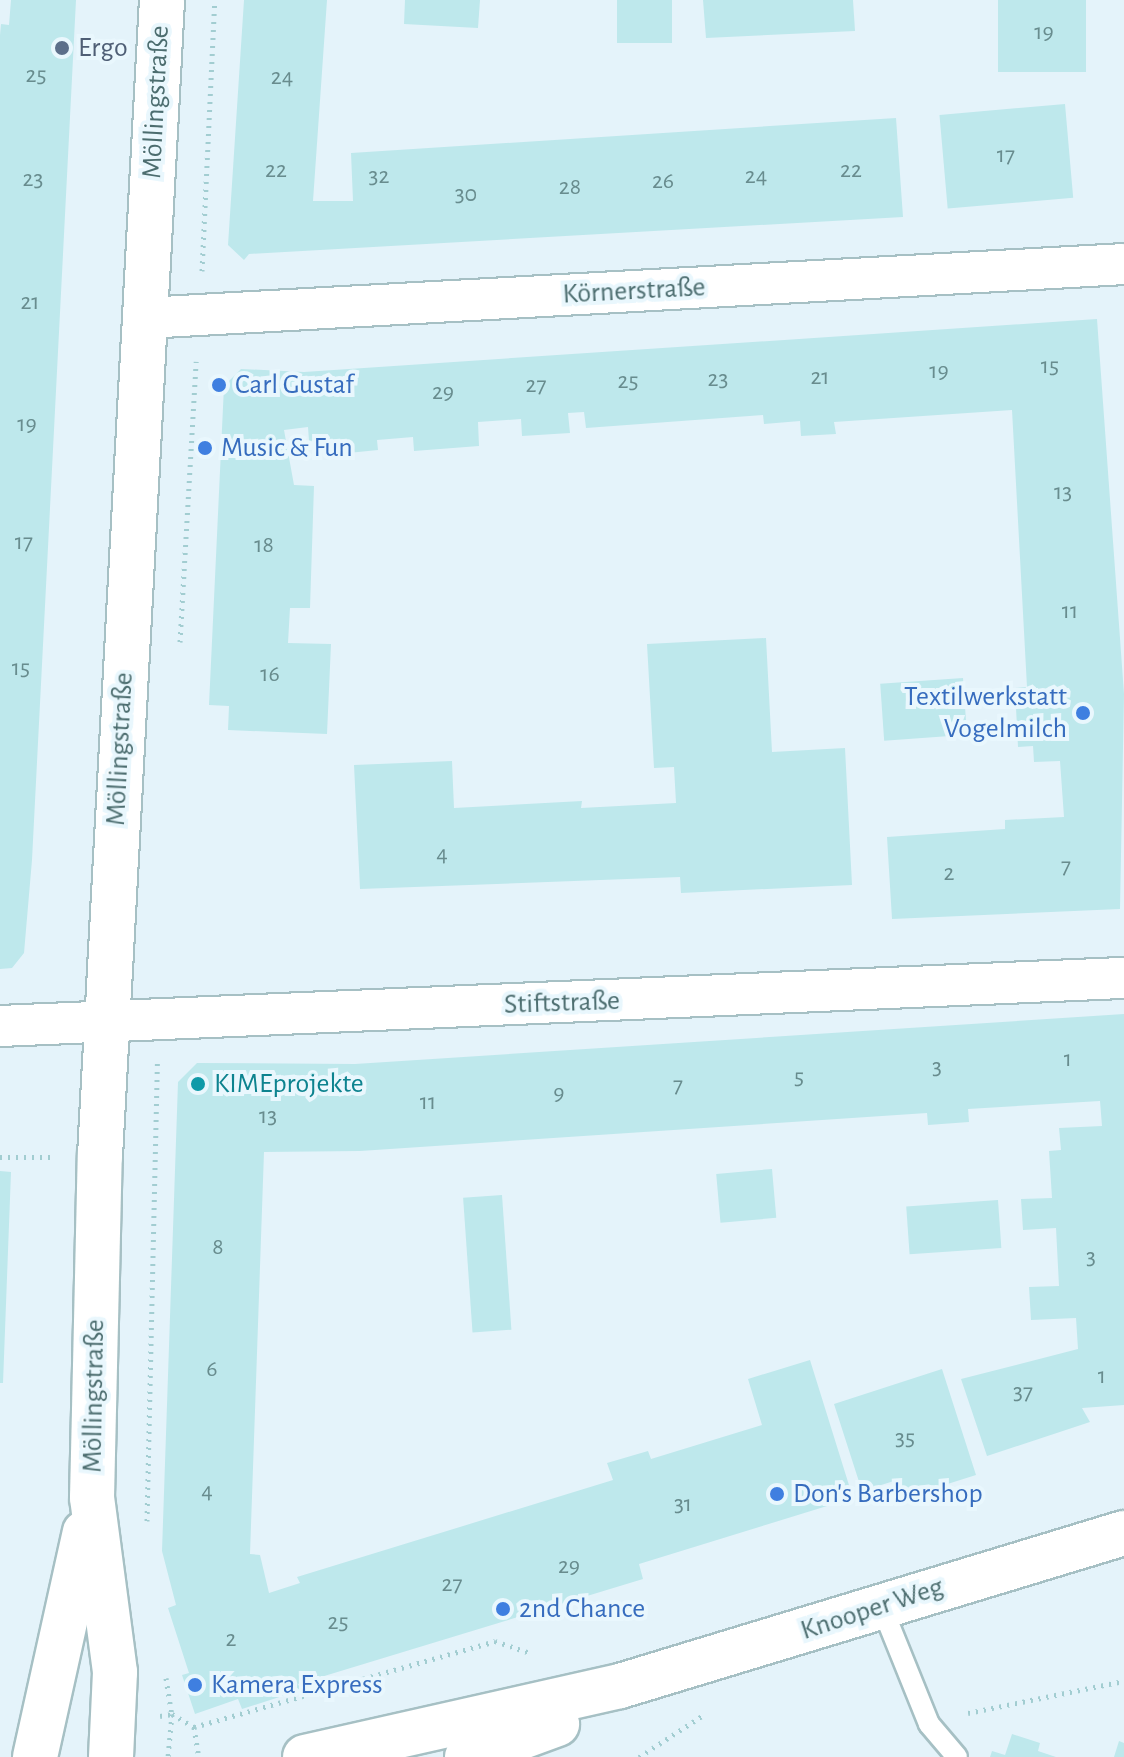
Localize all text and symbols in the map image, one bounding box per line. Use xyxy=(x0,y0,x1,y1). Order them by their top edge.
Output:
house number: 19 xyxy=(1034,19,1054,47)
street label: Möllingstraße xyxy=(135,25,177,179)
place label: Ergo xyxy=(78,31,128,65)
marker: Ergo xyxy=(53,39,71,57)
house number: 25 xyxy=(26,62,46,90)
house number: 24 xyxy=(271,64,293,92)
house number: 17 xyxy=(997,142,1015,170)
house number: 22 xyxy=(265,157,287,185)
house number: 22 xyxy=(840,157,862,185)
house number: 32 xyxy=(369,163,389,191)
house number: 24 xyxy=(745,163,767,191)
house number: 23 xyxy=(23,166,43,194)
house number: 26 xyxy=(652,168,674,196)
house number: 28 xyxy=(559,174,581,202)
house number: 30 xyxy=(455,181,477,209)
street label: Körnerstraße xyxy=(562,270,706,312)
house number: 21 xyxy=(20,289,40,317)
house number: 15 xyxy=(1041,353,1059,381)
house number: 19 xyxy=(929,358,949,386)
house number: 21 xyxy=(810,364,830,392)
house number: 23 xyxy=(708,366,728,394)
place label: Carl Gustaf xyxy=(235,368,354,402)
house number: 25 xyxy=(618,368,638,396)
house number: 27 xyxy=(526,372,546,400)
marker: Carl Gustaf xyxy=(210,376,228,394)
house number: 29 xyxy=(432,379,454,407)
house number: 19 xyxy=(17,411,37,439)
place label: Music & Fun xyxy=(221,431,353,465)
marker: Music & Fun xyxy=(196,439,214,457)
house number: 13 xyxy=(1054,479,1072,507)
house number: 17 xyxy=(15,529,33,557)
house number: 18 xyxy=(254,532,274,560)
house number: 11 xyxy=(1062,598,1078,626)
house number: 15 xyxy=(12,655,30,683)
house number: 16 xyxy=(260,661,280,689)
street label: Möllingstraße xyxy=(99,672,141,826)
place label: Textilwerkstatt Vogelmilch xyxy=(904,680,1067,746)
marker: Textilwerkstatt Vogelmilch xyxy=(1074,704,1092,722)
house number: 4 xyxy=(436,841,448,869)
house number: 7 xyxy=(1061,853,1071,881)
house number: 2 xyxy=(944,860,954,888)
street label: Stiftstraße xyxy=(503,984,621,1022)
house number: 1 xyxy=(1064,1046,1072,1074)
house number: 3 xyxy=(932,1054,942,1082)
house number: 5 xyxy=(794,1064,804,1092)
place label: KIMEprojekte xyxy=(214,1067,364,1101)
house number: 7 xyxy=(673,1072,683,1100)
marker: KIMEprojekte xyxy=(189,1075,207,1093)
house number: 9 xyxy=(553,1080,565,1108)
house number: 11 xyxy=(420,1089,436,1117)
house number: 13 xyxy=(259,1103,277,1131)
house number: 8 xyxy=(212,1234,224,1262)
house number: 3 xyxy=(1086,1244,1096,1272)
street label: Möllingstraße xyxy=(76,1319,112,1473)
house number: 6 xyxy=(206,1356,218,1384)
house number: 1 xyxy=(1098,1363,1106,1391)
house number: 37 xyxy=(1013,1379,1033,1407)
house number: 35 xyxy=(895,1425,915,1453)
place label: Don's Barbershop xyxy=(793,1477,983,1511)
house number: 4 xyxy=(201,1478,213,1506)
marker: Don's Barbershop xyxy=(768,1485,786,1503)
house number: 31 xyxy=(674,1491,692,1519)
house number: 29 xyxy=(558,1553,580,1581)
street label: Knooper Weg xyxy=(797,1570,947,1648)
house number: 27 xyxy=(442,1571,462,1599)
place label: 2nd Chance xyxy=(519,1592,645,1626)
marker: 2nd Chance xyxy=(494,1600,512,1618)
house number: 25 xyxy=(328,1609,348,1637)
house number: 2 xyxy=(226,1626,236,1654)
place label: Kamera Express xyxy=(211,1668,383,1702)
marker: Kamera Express xyxy=(186,1676,204,1694)

